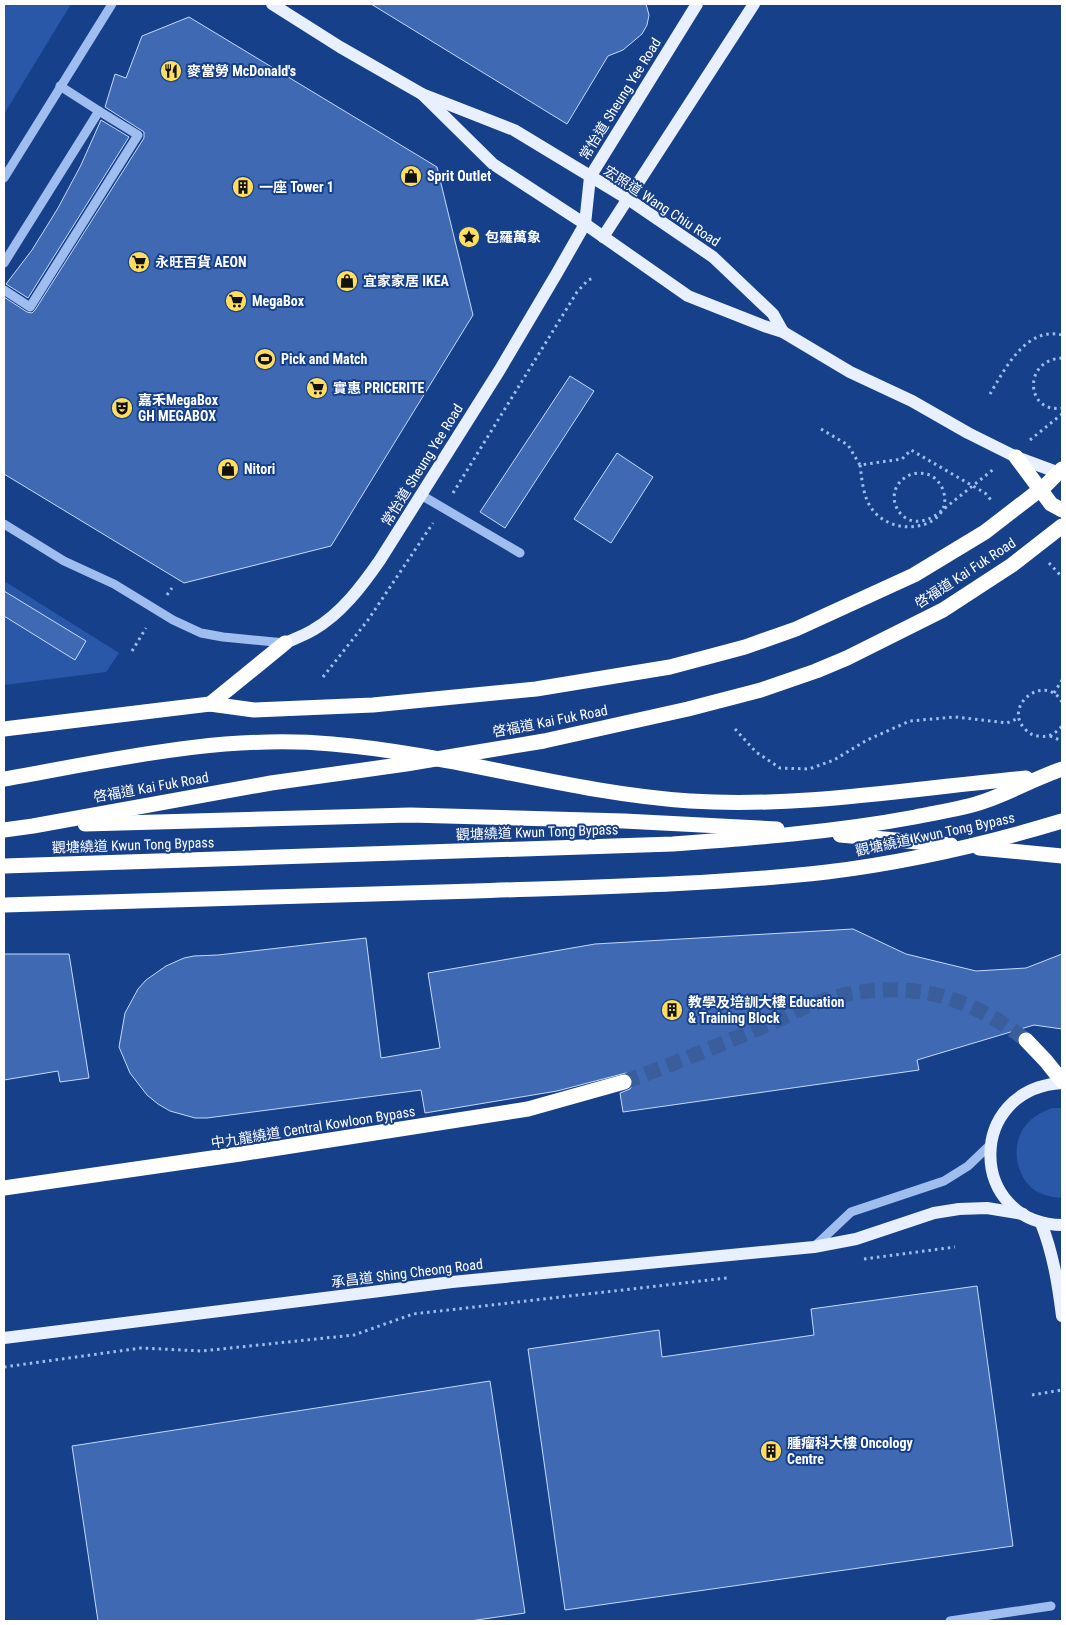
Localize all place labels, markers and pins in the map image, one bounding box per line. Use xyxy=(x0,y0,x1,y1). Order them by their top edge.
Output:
restaurant icon: 麥當勞 McDonald's xyxy=(159,59,183,83)
place label: 麥當勞 McDonald's xyxy=(187,63,296,79)
shop icon: Sprit Outlet xyxy=(399,164,423,188)
place label: Sprit Outlet xyxy=(427,168,491,184)
building icon: 一座 Tower 1 xyxy=(231,175,255,199)
place label: 一座 Tower 1 xyxy=(259,179,334,195)
place icon: 包羅萬象 xyxy=(457,225,481,249)
place label: 包羅萬象 xyxy=(485,229,541,245)
supermarket icon: 永旺百貨 AEON xyxy=(127,250,151,274)
place label: 永旺百貨 AEON xyxy=(155,254,246,270)
shop icon: 宜家家居 IKEA xyxy=(335,269,359,293)
place label: 宜家家居 IKEA xyxy=(363,273,450,289)
supermarket icon: MegaBox xyxy=(224,289,248,313)
place label: MegaBox xyxy=(252,293,305,309)
sports icon: Pick and Match xyxy=(253,347,277,371)
place label: Pick and Match xyxy=(281,351,367,367)
supermarket icon: 實惠 PRICERITE xyxy=(305,376,329,400)
place label: 實惠 PRICERITE xyxy=(333,380,424,396)
place label: 嘉禾MegaBox GH MEGABOX xyxy=(138,392,219,424)
theatre icon: 嘉禾MegaBox GH MEGABOX xyxy=(110,396,134,420)
shop icon: Nitori xyxy=(216,457,240,481)
place label: Nitori xyxy=(244,461,275,477)
place label: 教學及培訓大樓 Education & Training Block xyxy=(688,994,845,1026)
building icon: 教學及培訓大樓 Education & Training Block xyxy=(660,998,684,1022)
place label: 腫瘤科大樓 Oncology Centre xyxy=(787,1435,914,1467)
building icon: 腫瘤科大樓 Oncology Centre xyxy=(759,1439,783,1463)

